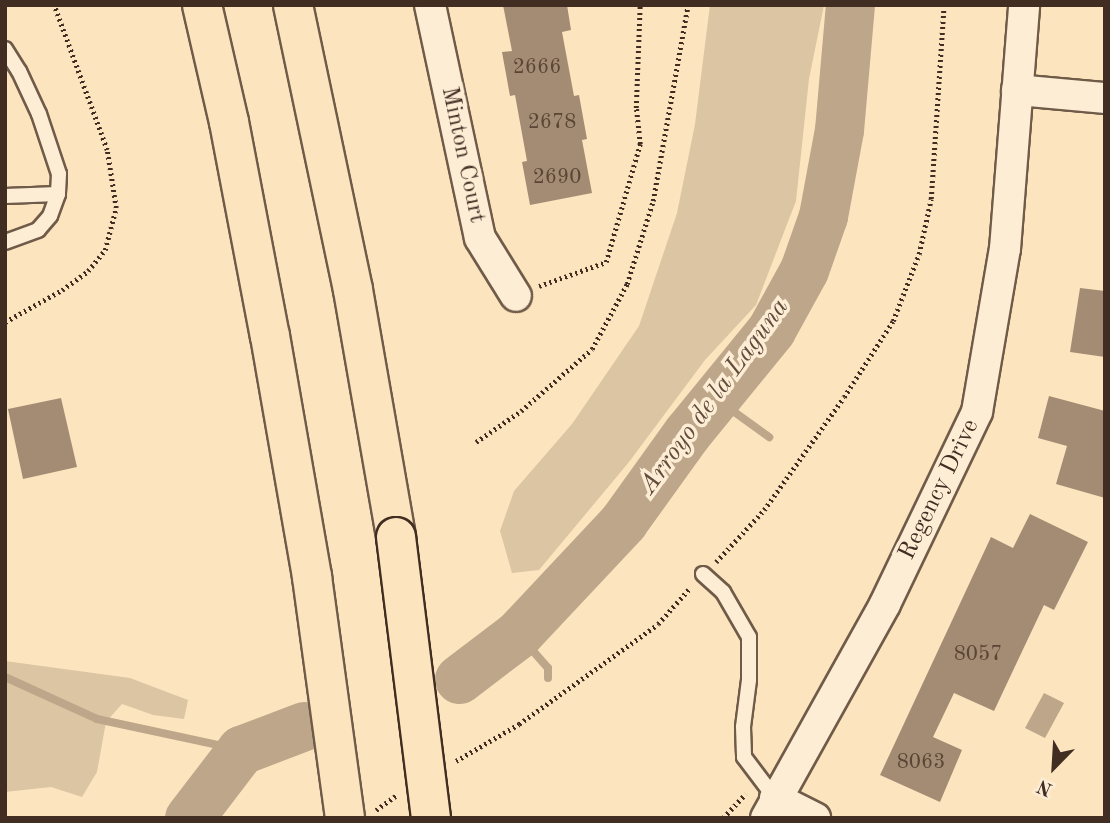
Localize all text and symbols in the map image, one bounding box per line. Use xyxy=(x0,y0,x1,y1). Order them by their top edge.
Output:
house number: 2666 xyxy=(513,55,561,81)
street label: Minton Court xyxy=(434,84,490,226)
house number: 2678 xyxy=(528,110,576,136)
house number: 2690 xyxy=(533,165,581,191)
water label: Arroyo de la Laguna xyxy=(634,293,796,501)
street label: Regency Drive xyxy=(894,415,986,565)
house number: 8057 xyxy=(954,642,1002,668)
north arrow xyxy=(1019,732,1089,802)
house number: 8063 xyxy=(897,750,945,776)
text: N xyxy=(1035,775,1056,798)

